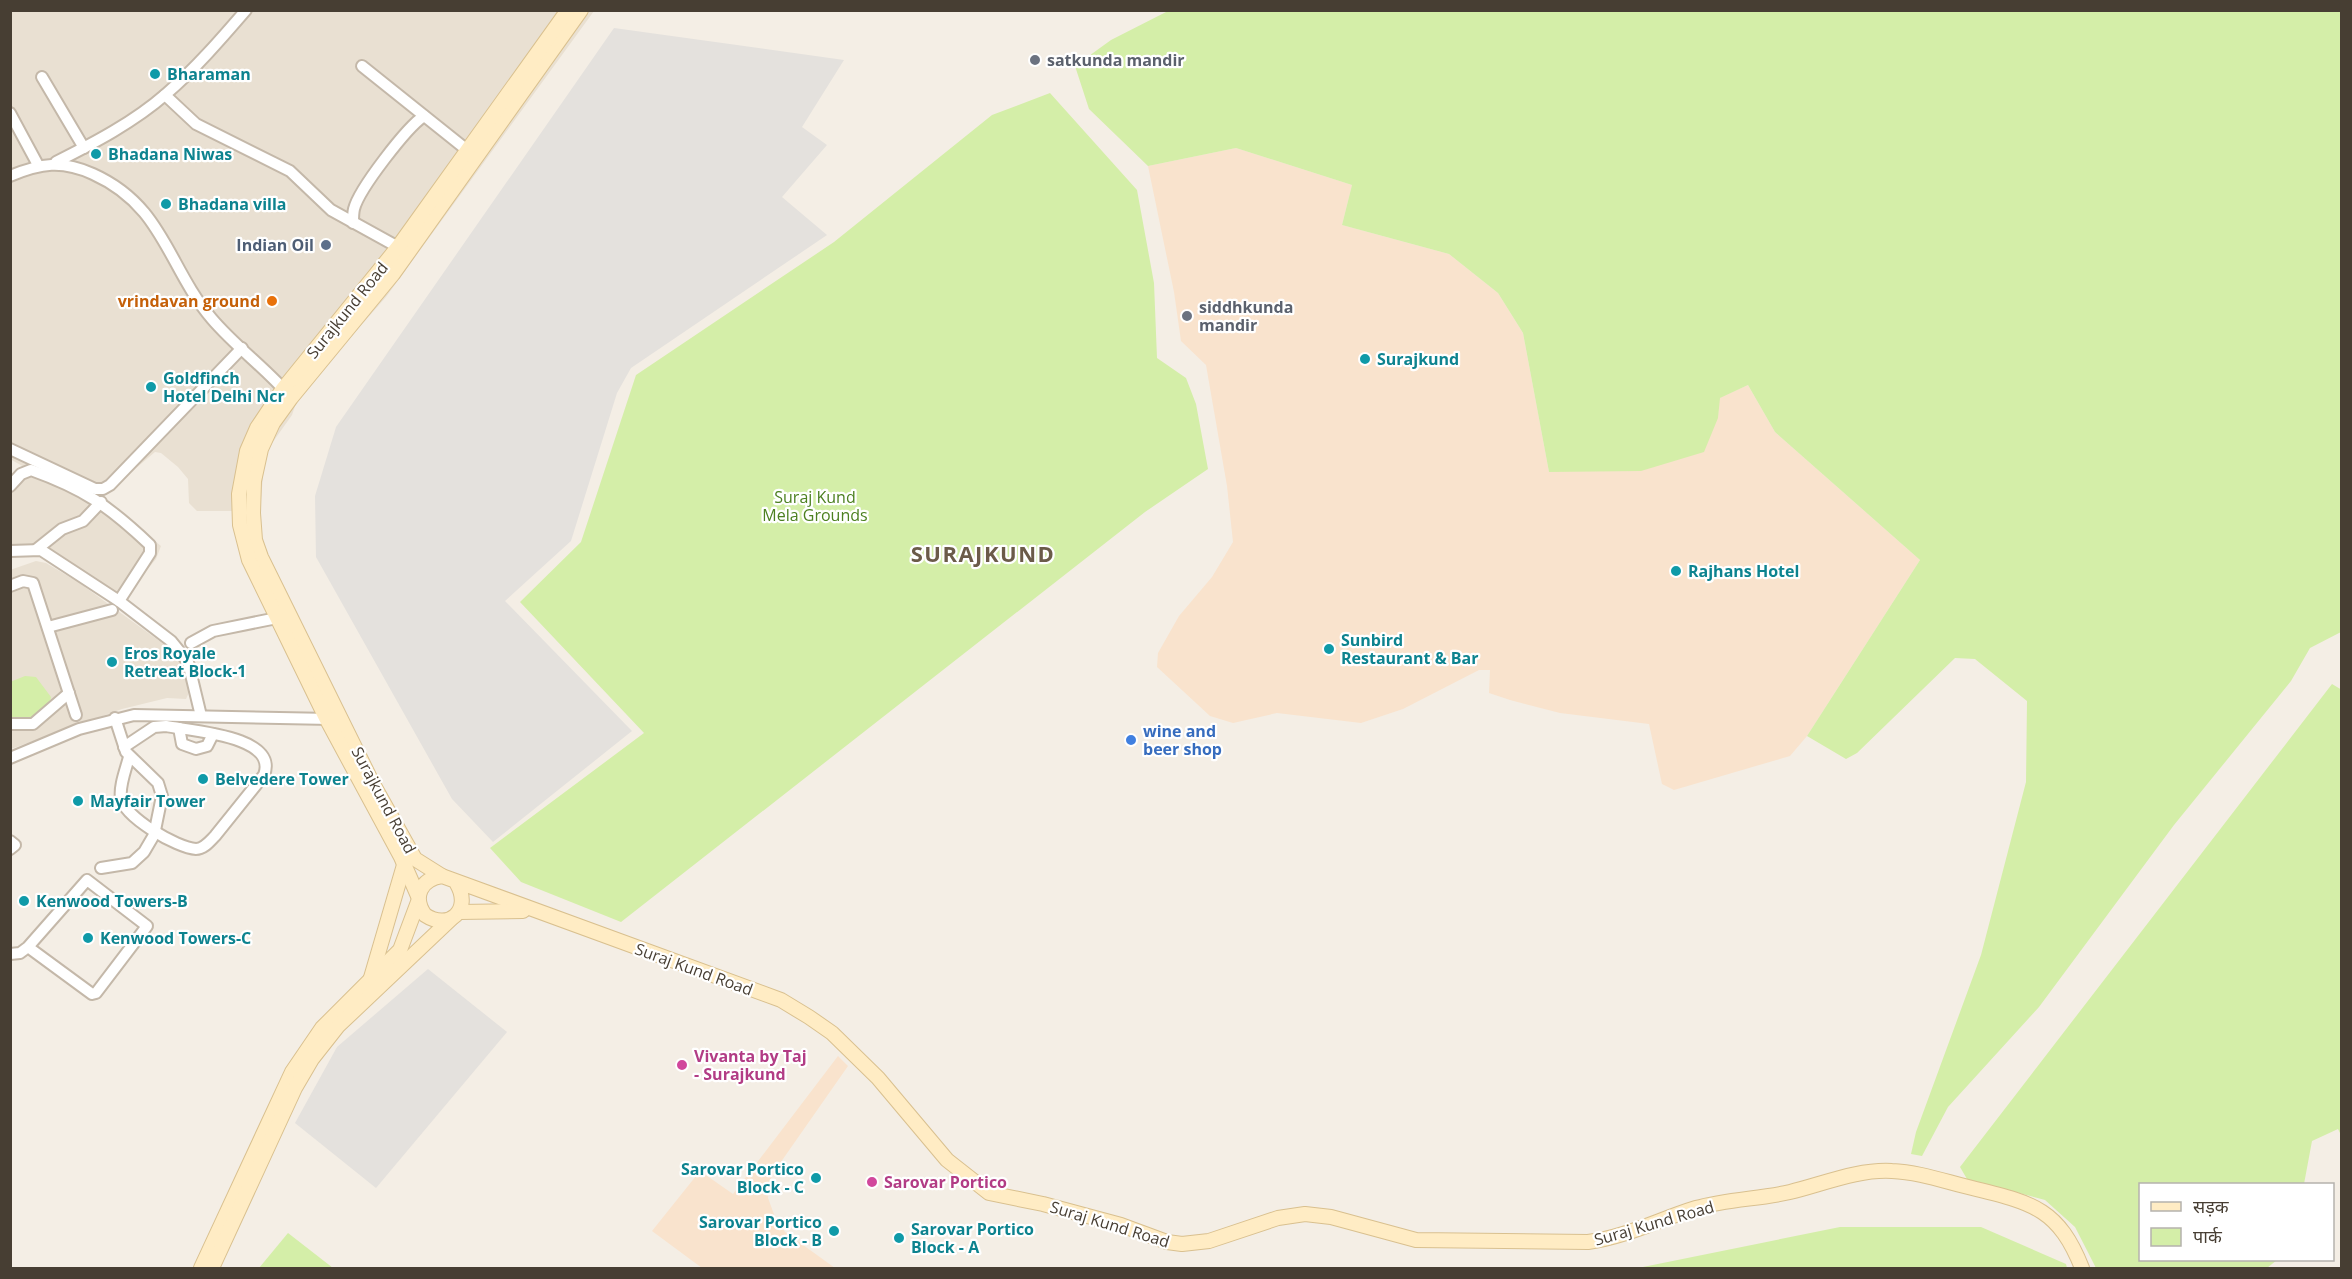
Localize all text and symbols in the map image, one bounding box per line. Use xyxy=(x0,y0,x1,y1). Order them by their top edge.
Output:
place label: satkunda mandir xyxy=(1047,49,1185,71)
marker: satkunda mandir xyxy=(1028,53,1042,67)
place label: Bharaman xyxy=(167,63,251,85)
marker: Bharaman xyxy=(148,67,162,81)
place label: Bhadana Niwas xyxy=(108,143,232,165)
marker: Bhadana Niwas xyxy=(89,147,103,161)
place label: Bhadana villa xyxy=(178,193,286,215)
marker: Bhadana villa xyxy=(159,197,173,211)
place label: Indian Oil xyxy=(236,234,314,256)
marker: Indian Oil xyxy=(319,238,333,252)
street label: Surajkund Road xyxy=(301,257,393,363)
place label: vrindavan ground xyxy=(118,290,260,312)
marker: vrindavan ground xyxy=(265,294,279,308)
place label: siddhkunda mandir xyxy=(1199,296,1293,336)
marker: siddhkunda mandir xyxy=(1180,309,1194,323)
place label: Surajkund xyxy=(1377,348,1459,370)
marker: Surajkund xyxy=(1358,352,1372,366)
place label: Goldfinch Hotel Delhi Ncr xyxy=(163,367,285,407)
marker: Goldfinch Hotel Delhi Ncr xyxy=(144,380,158,394)
park label: Suraj Kund Mela Grounds xyxy=(762,486,868,526)
district label: SURAJKUND xyxy=(911,538,1055,568)
place label: Rajhans Hotel xyxy=(1688,560,1799,582)
marker: Rajhans Hotel xyxy=(1669,564,1683,578)
place label: Sunbird Restaurant & Bar xyxy=(1341,629,1478,669)
place label: Eros Royale Retreat Block-1 xyxy=(124,642,246,682)
marker: Sunbird Restaurant & Bar xyxy=(1322,642,1336,656)
marker: Eros Royale Retreat Block-1 xyxy=(105,655,119,669)
place label: wine and beer shop xyxy=(1143,720,1222,760)
marker: wine and beer shop xyxy=(1124,733,1138,747)
street label: Surajkund Road xyxy=(347,743,421,857)
place label: Belvedere Tower xyxy=(215,768,349,790)
marker: Belvedere Tower xyxy=(196,772,210,786)
place label: Mayfair Tower xyxy=(90,790,206,812)
marker: Mayfair Tower xyxy=(71,794,85,808)
place label: Kenwood Towers-B xyxy=(36,890,188,912)
marker: Kenwood Towers-B xyxy=(17,894,31,908)
place label: Kenwood Towers-C xyxy=(100,927,251,949)
marker: Kenwood Towers-C xyxy=(81,931,95,945)
street label: Suraj Kund Road xyxy=(632,937,756,1001)
place label: Vivanta by Taj - Surajkund xyxy=(694,1045,807,1085)
marker: Vivanta by Taj - Surajkund xyxy=(675,1058,689,1072)
place label: Sarovar Portico Block - C xyxy=(681,1158,804,1198)
marker: Sarovar Portico Block - C xyxy=(809,1171,823,1185)
place label: Sarovar Portico xyxy=(884,1171,1007,1193)
marker: Sarovar Portico xyxy=(865,1175,879,1189)
legend xyxy=(2139,1183,2334,1261)
text: सड़क xyxy=(2193,1194,2230,1218)
street label: Suraj Kund Road xyxy=(1048,1195,1172,1253)
street label: Suraj Kund Road xyxy=(1591,1195,1717,1251)
place label: Sarovar Portico Block - B xyxy=(699,1211,822,1251)
place label: Sarovar Portico Block - A xyxy=(911,1218,1034,1258)
marker: Sarovar Portico Block - B xyxy=(827,1224,841,1238)
text: पार्क xyxy=(2193,1224,2223,1248)
marker: Sarovar Portico Block - A xyxy=(892,1231,906,1245)

